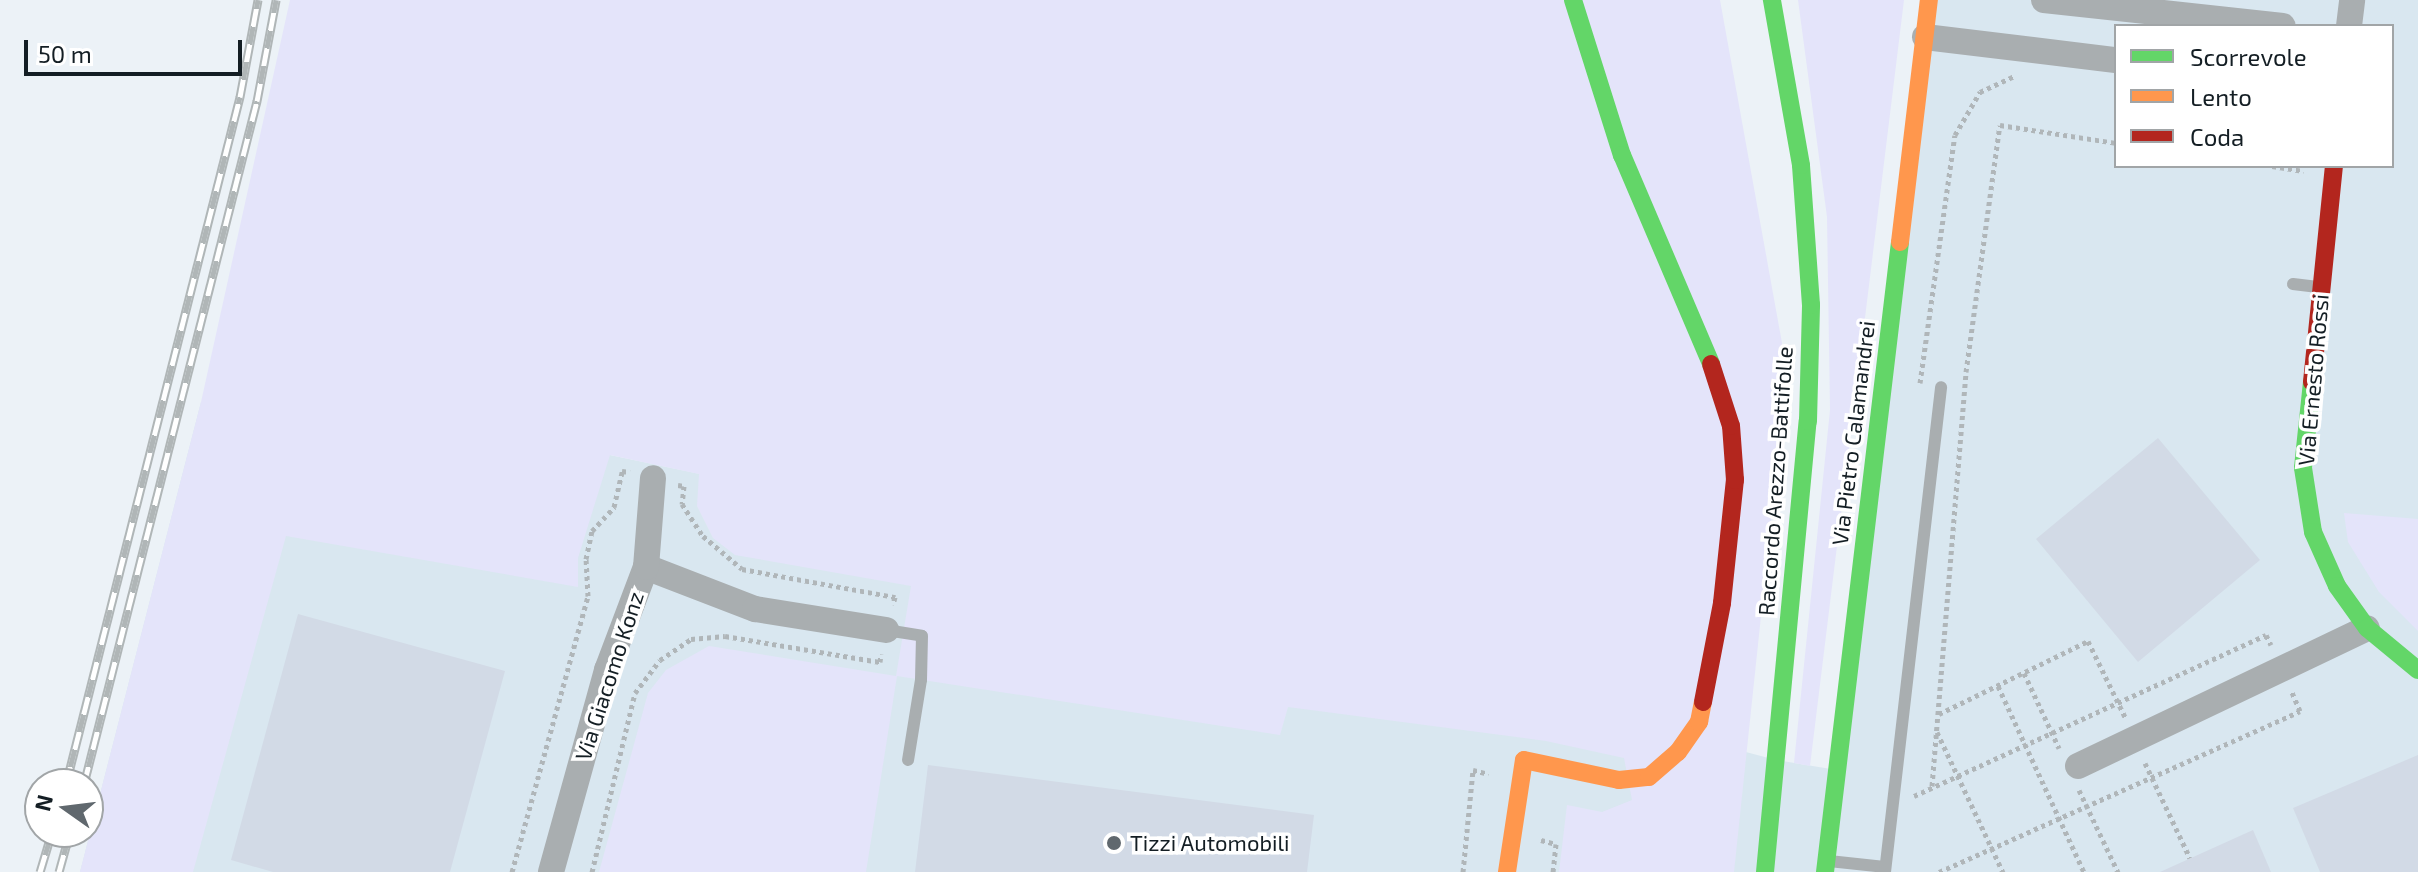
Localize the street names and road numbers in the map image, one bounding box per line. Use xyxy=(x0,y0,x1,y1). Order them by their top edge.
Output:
street label: Via Ernesto Rossi xyxy=(2292,293,2334,467)
street label: Via Pietro Calamandrei xyxy=(1826,319,1880,547)
street label: Raccordo Arezzo-Battifolle xyxy=(1752,345,1798,617)
street label: Via Giacomo Konz xyxy=(569,588,649,764)

